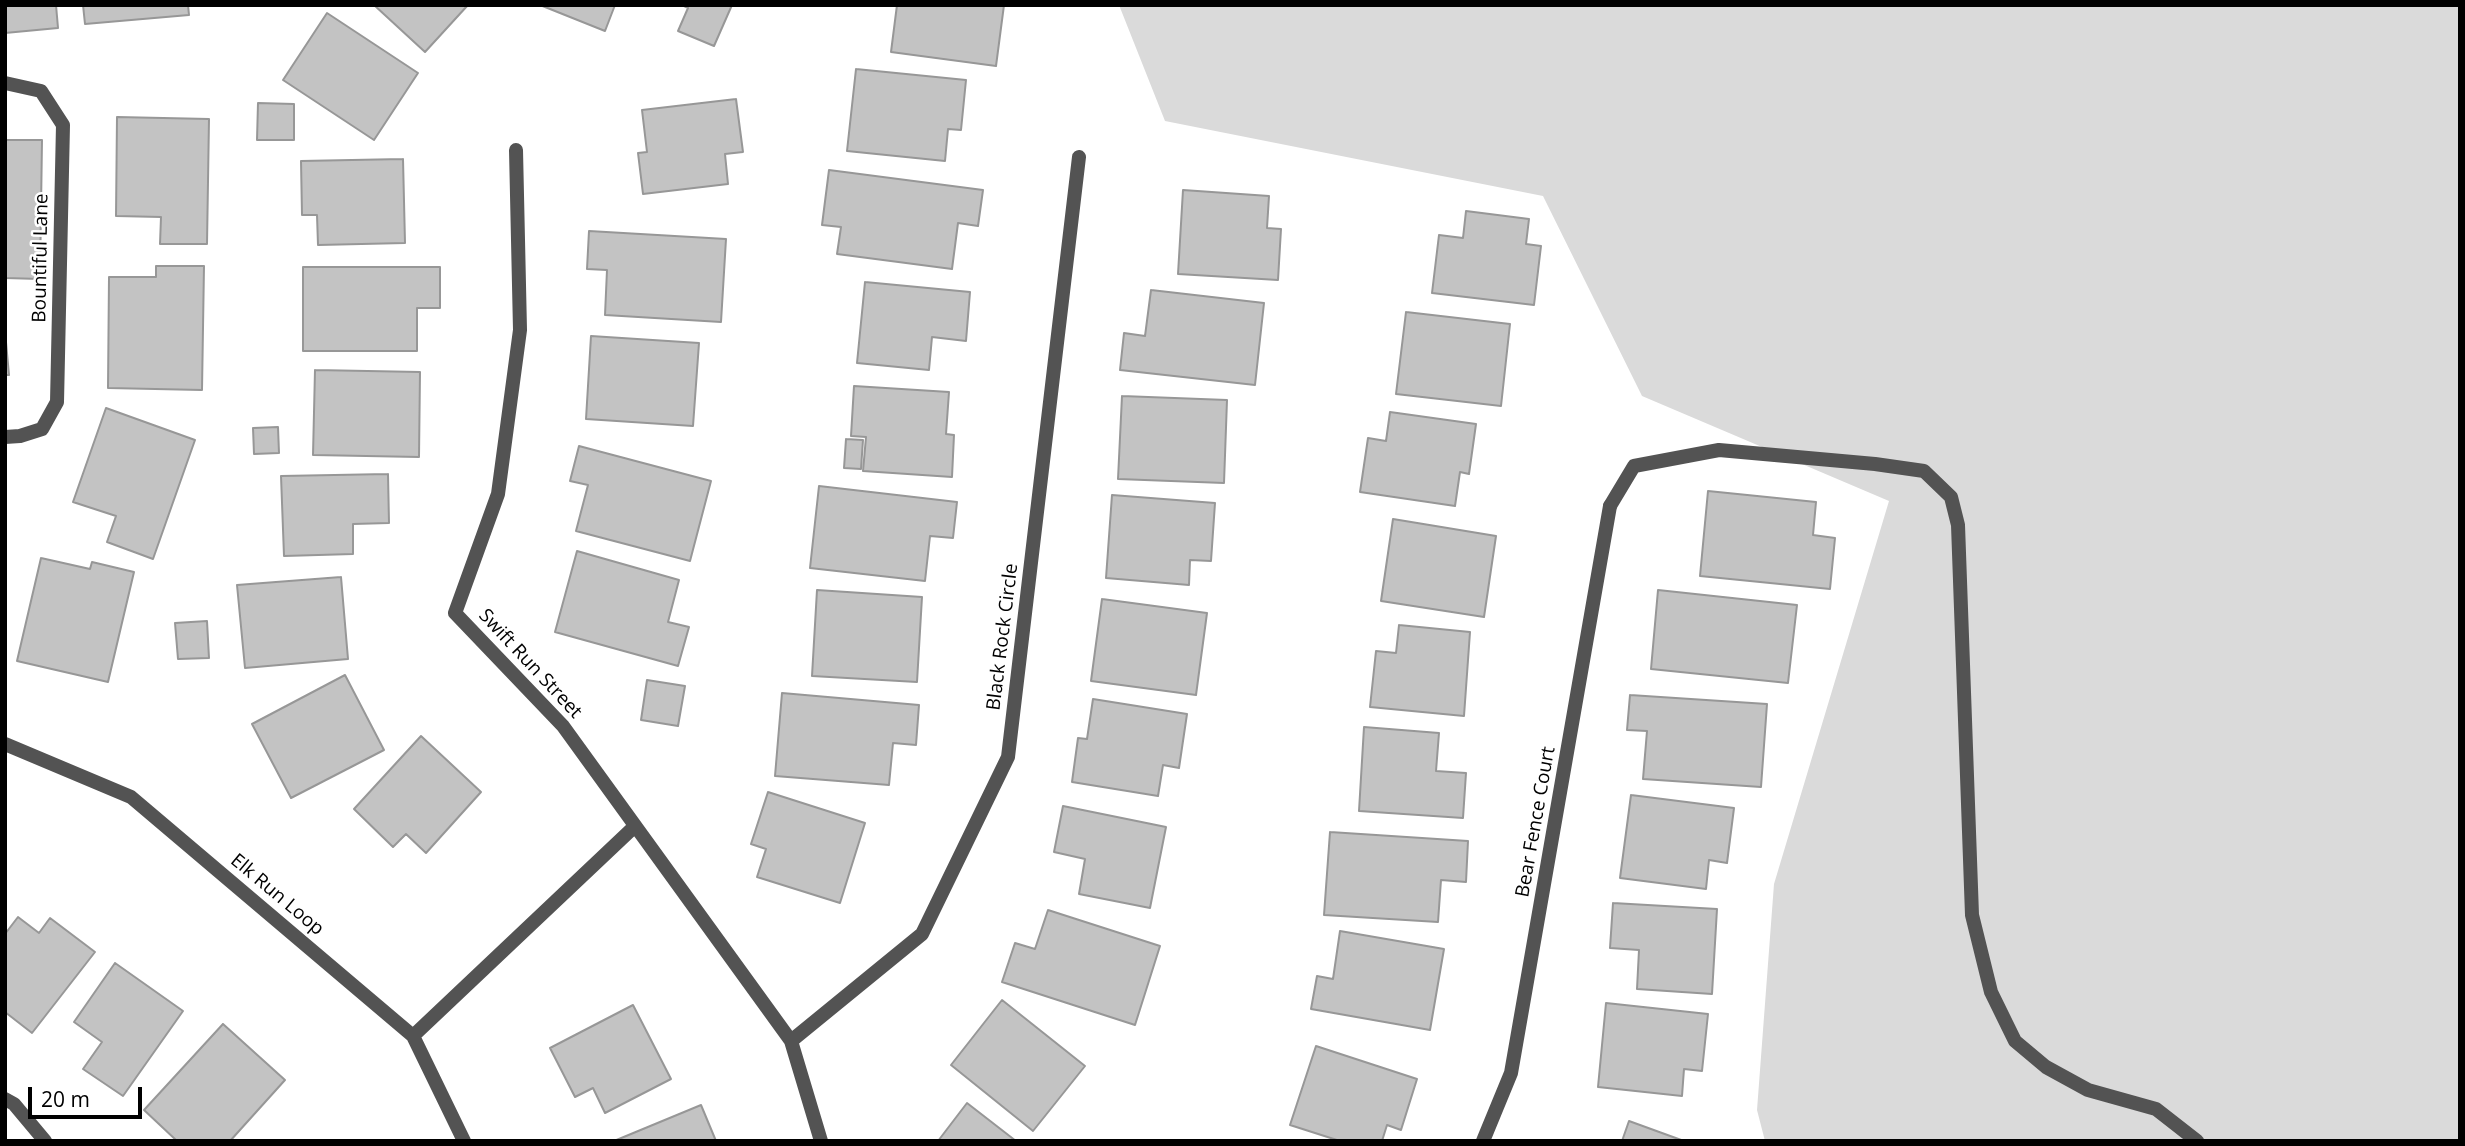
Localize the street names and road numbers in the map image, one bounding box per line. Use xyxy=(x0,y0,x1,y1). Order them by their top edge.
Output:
street label: Bountiful Lane xyxy=(28,193,54,323)
street label: Black Rock Circle xyxy=(983,562,1023,712)
street label: Swift Run Street xyxy=(474,605,586,723)
street label: Bear Fence Court xyxy=(1512,745,1560,899)
street label: Elk Run Loop xyxy=(226,849,328,941)

